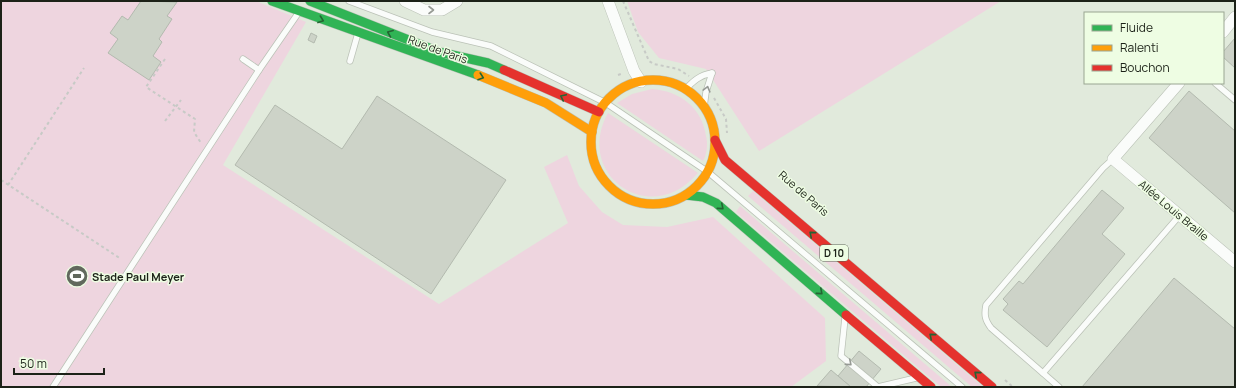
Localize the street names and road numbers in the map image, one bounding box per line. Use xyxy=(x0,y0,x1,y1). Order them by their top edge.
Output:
street label: Rue de Paris xyxy=(406,31,470,67)
street label: Rue de Paris xyxy=(776,167,833,219)
street label: Allée Louis Braille xyxy=(1136,176,1213,244)
road number: D 10 xyxy=(820,245,848,261)

